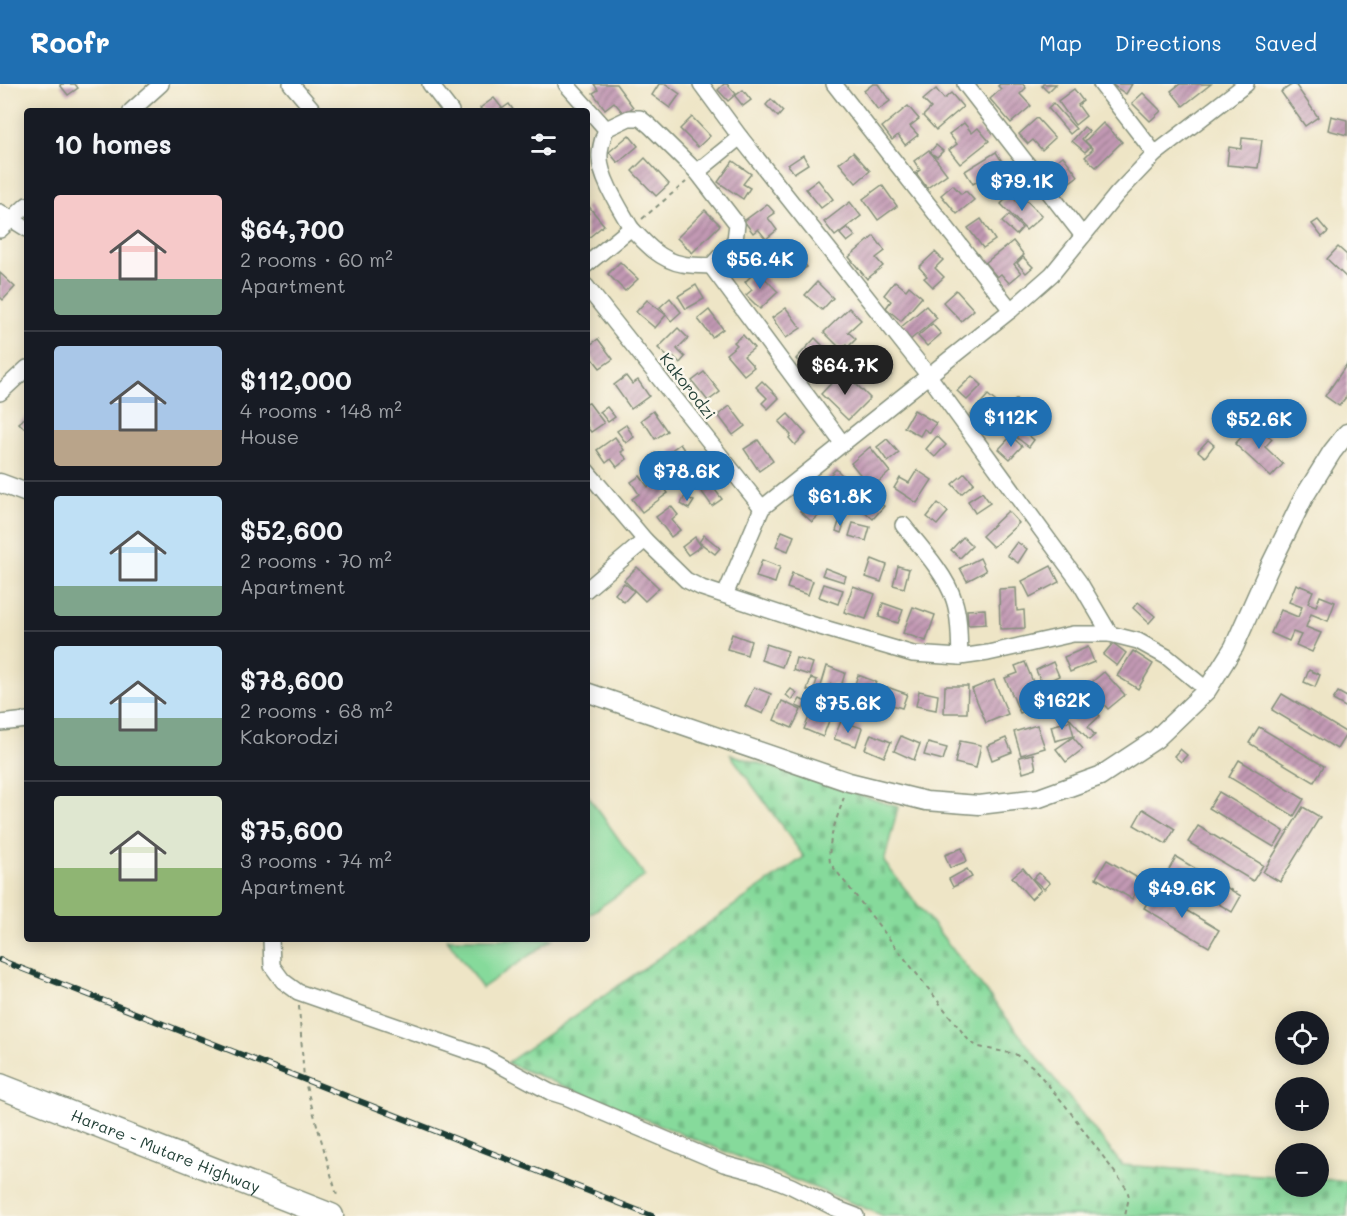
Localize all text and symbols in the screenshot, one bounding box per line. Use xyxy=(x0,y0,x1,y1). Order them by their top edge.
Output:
text: Roofr xyxy=(30,24,110,60)
text: Map xyxy=(1039,29,1082,56)
text: Directions xyxy=(1115,29,1222,56)
text: Saved xyxy=(1255,29,1317,56)
text: 10 homes xyxy=(54,127,172,161)
icon: filters xyxy=(527,128,560,161)
pin: $79.1K xyxy=(973,161,1071,212)
text: $79.1K xyxy=(990,167,1054,193)
text: $64,700 xyxy=(240,212,344,246)
icon: home xyxy=(102,219,174,291)
pin: $56.4K xyxy=(711,239,809,290)
text: $56.4K xyxy=(726,245,794,271)
text: 2 rooms · 60 m² xyxy=(240,246,393,272)
text: Apartment xyxy=(240,272,346,298)
pin: $64.7K xyxy=(796,345,894,396)
street label: Kakorodzi xyxy=(656,348,721,423)
text: $64.7K xyxy=(811,351,879,377)
text: $112,000 xyxy=(240,363,352,397)
icon: home xyxy=(102,370,174,442)
text: 4 rooms · 148 m² xyxy=(240,397,402,423)
pin: $112K xyxy=(969,397,1053,448)
pin: $52.6K xyxy=(1210,399,1308,450)
text: $112K xyxy=(984,403,1038,429)
text: $52.6K xyxy=(1226,405,1292,431)
text: House xyxy=(240,423,299,449)
pin: $78.6K xyxy=(638,451,736,502)
text: $78.6K xyxy=(653,457,721,483)
pin: $61.8K xyxy=(791,476,889,527)
text: $61.8K xyxy=(807,482,873,508)
text: $52,600 xyxy=(240,513,343,547)
icon: home xyxy=(102,520,174,592)
text: 2 rooms · 70 m² xyxy=(240,547,392,573)
text: Apartment xyxy=(240,573,346,599)
text: $78,600 xyxy=(240,663,344,697)
icon: home xyxy=(102,670,174,742)
pin: $162K xyxy=(1020,680,1104,731)
pin: $75.6K xyxy=(799,683,897,734)
text: $162K xyxy=(1033,686,1091,712)
text: $75.6K xyxy=(815,689,881,715)
text: 2 rooms · 68 m² xyxy=(240,697,393,723)
text: Kakorodzi xyxy=(240,723,339,749)
text: $75,600 xyxy=(240,813,343,847)
icon: home xyxy=(102,820,174,892)
text: 3 rooms · 74 m² xyxy=(240,847,392,873)
pin: $49.6K xyxy=(1133,868,1231,919)
text: Apartment xyxy=(240,873,346,899)
text: $49.6K xyxy=(1148,874,1216,900)
map controls xyxy=(1275,1011,1329,1197)
button: locate xyxy=(1275,1011,1329,1065)
button: + xyxy=(1275,1077,1329,1131)
street label: Harare - Mutare Highway xyxy=(68,1104,263,1197)
button: − xyxy=(1275,1143,1329,1197)

